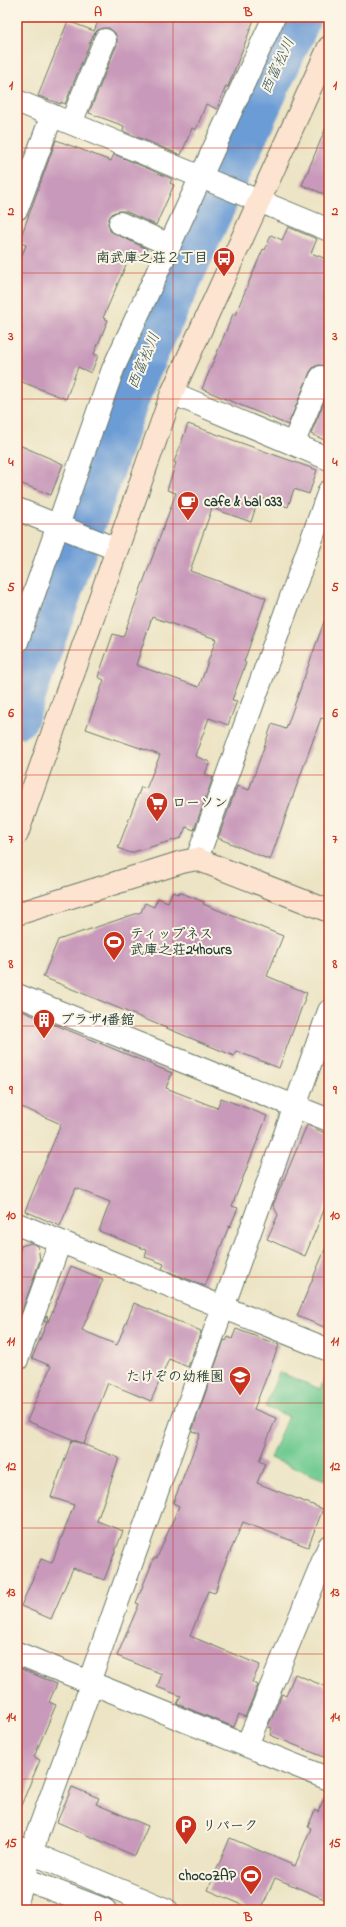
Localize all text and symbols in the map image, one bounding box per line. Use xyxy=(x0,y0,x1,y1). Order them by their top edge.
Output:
text: A xyxy=(94,3,102,22)
text: B xyxy=(243,3,253,22)
water label: 西富松川 xyxy=(255,34,301,98)
text: 1 xyxy=(9,76,14,95)
text: 1 xyxy=(333,76,338,95)
text: 2 xyxy=(7,202,15,221)
text: 2 xyxy=(331,202,339,221)
bus stop icon: 南武庫之荘２丁目 xyxy=(211,245,237,278)
place label: 南武庫之荘２丁目 xyxy=(96,248,208,269)
text: 3 xyxy=(7,327,14,346)
text: 3 xyxy=(331,327,338,346)
water label: 西富松川 xyxy=(122,329,166,393)
text: 4 xyxy=(7,453,14,472)
text: 4 xyxy=(331,453,338,472)
cafe icon: cafe & bal 033 xyxy=(175,489,201,522)
place label: cafe & bal 033 xyxy=(204,492,283,513)
text: 5 xyxy=(7,578,15,597)
text: 5 xyxy=(331,578,339,597)
text: 6 xyxy=(7,704,14,723)
text: 6 xyxy=(331,704,338,723)
supermarket icon: ローソン xyxy=(144,790,170,823)
place label: ローソン xyxy=(172,793,228,814)
text: 7 xyxy=(8,830,14,849)
text: 7 xyxy=(332,830,338,849)
place label: ティップネス 武庫之荘24hours xyxy=(130,924,232,961)
sports icon: ティップネス 武庫之荘24hours xyxy=(101,929,127,962)
text: 8 xyxy=(8,955,14,974)
text: 8 xyxy=(332,955,338,974)
building icon: プラザ1番館 xyxy=(31,1007,57,1040)
place label: プラザ1番館 xyxy=(60,1010,134,1031)
text: 9 xyxy=(8,1081,14,1100)
text: 9 xyxy=(332,1081,338,1100)
text: 10 xyxy=(6,1206,16,1225)
text: 10 xyxy=(330,1206,340,1225)
text: 11 xyxy=(7,1332,16,1351)
text: 11 xyxy=(331,1332,340,1351)
school or university icon: たけぞの幼稚園 xyxy=(227,1364,253,1397)
place label: たけぞの幼稚園 xyxy=(126,1367,224,1388)
text: 12 xyxy=(6,1457,17,1476)
text: 12 xyxy=(330,1457,341,1476)
text: 13 xyxy=(6,1583,16,1602)
text: 13 xyxy=(330,1583,340,1602)
text: 14 xyxy=(6,1708,16,1727)
text: 14 xyxy=(330,1708,340,1727)
parking icon: リパーク xyxy=(173,1813,199,1846)
place label: リパーク xyxy=(202,1816,258,1837)
text: 15 xyxy=(5,1834,17,1853)
text: 15 xyxy=(329,1834,341,1853)
sports icon: chocoZAP xyxy=(238,1863,264,1896)
place label: chocoZAP xyxy=(179,1866,237,1887)
text: A xyxy=(94,1908,102,1927)
text: B xyxy=(243,1908,253,1927)

